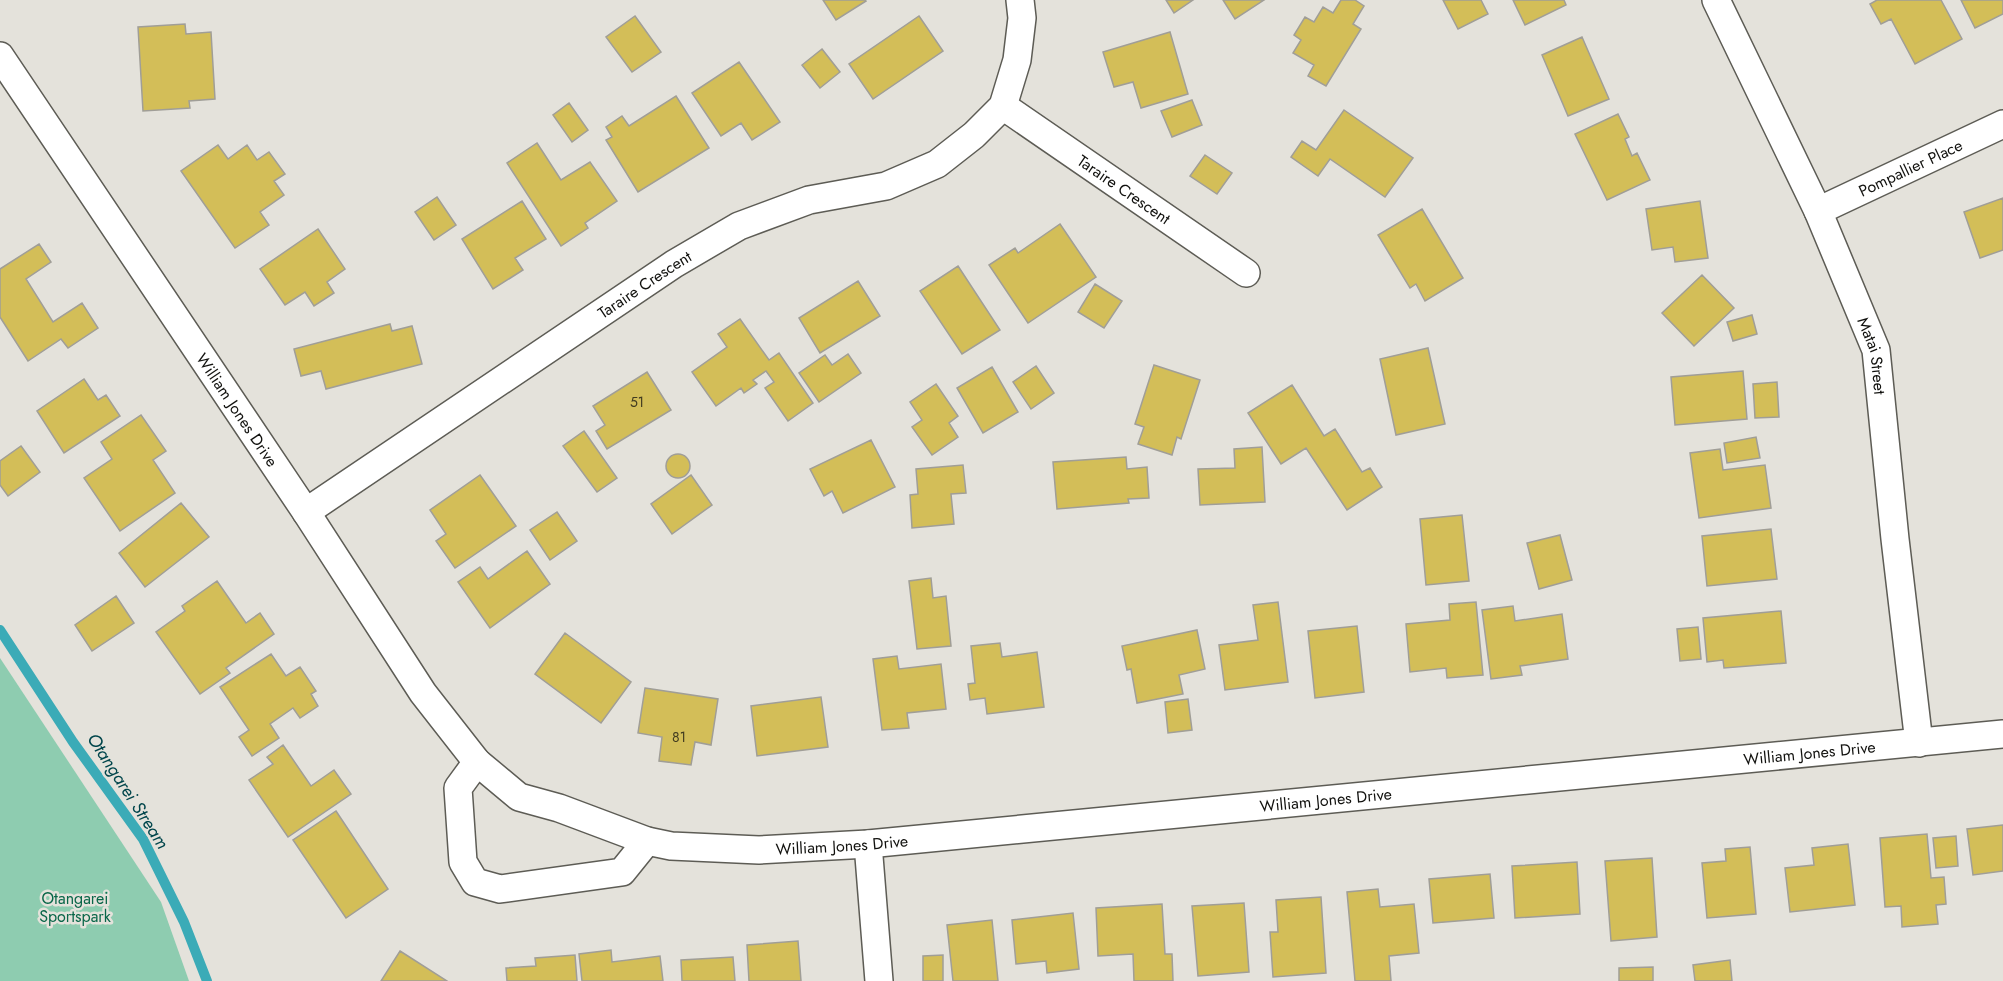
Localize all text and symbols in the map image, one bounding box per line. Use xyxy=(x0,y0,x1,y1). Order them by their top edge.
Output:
street label: Pompallier Place xyxy=(1855,134,1966,202)
street label: Taraire Crescent xyxy=(1073,150,1175,230)
street label: Taraire Crescent xyxy=(593,245,696,324)
street label: Matai Street xyxy=(1852,314,1891,396)
street label: William Jones Drive xyxy=(190,349,283,472)
house number: 51 xyxy=(630,392,644,412)
house number: 81 xyxy=(672,727,686,747)
water label: Otangarei Stream xyxy=(81,728,175,854)
street label: William Jones Drive xyxy=(1742,735,1877,771)
street label: William Jones Drive xyxy=(1259,782,1393,818)
street label: William Jones Drive xyxy=(775,829,909,861)
park label: Otangarei Sportspark xyxy=(39,887,112,928)

